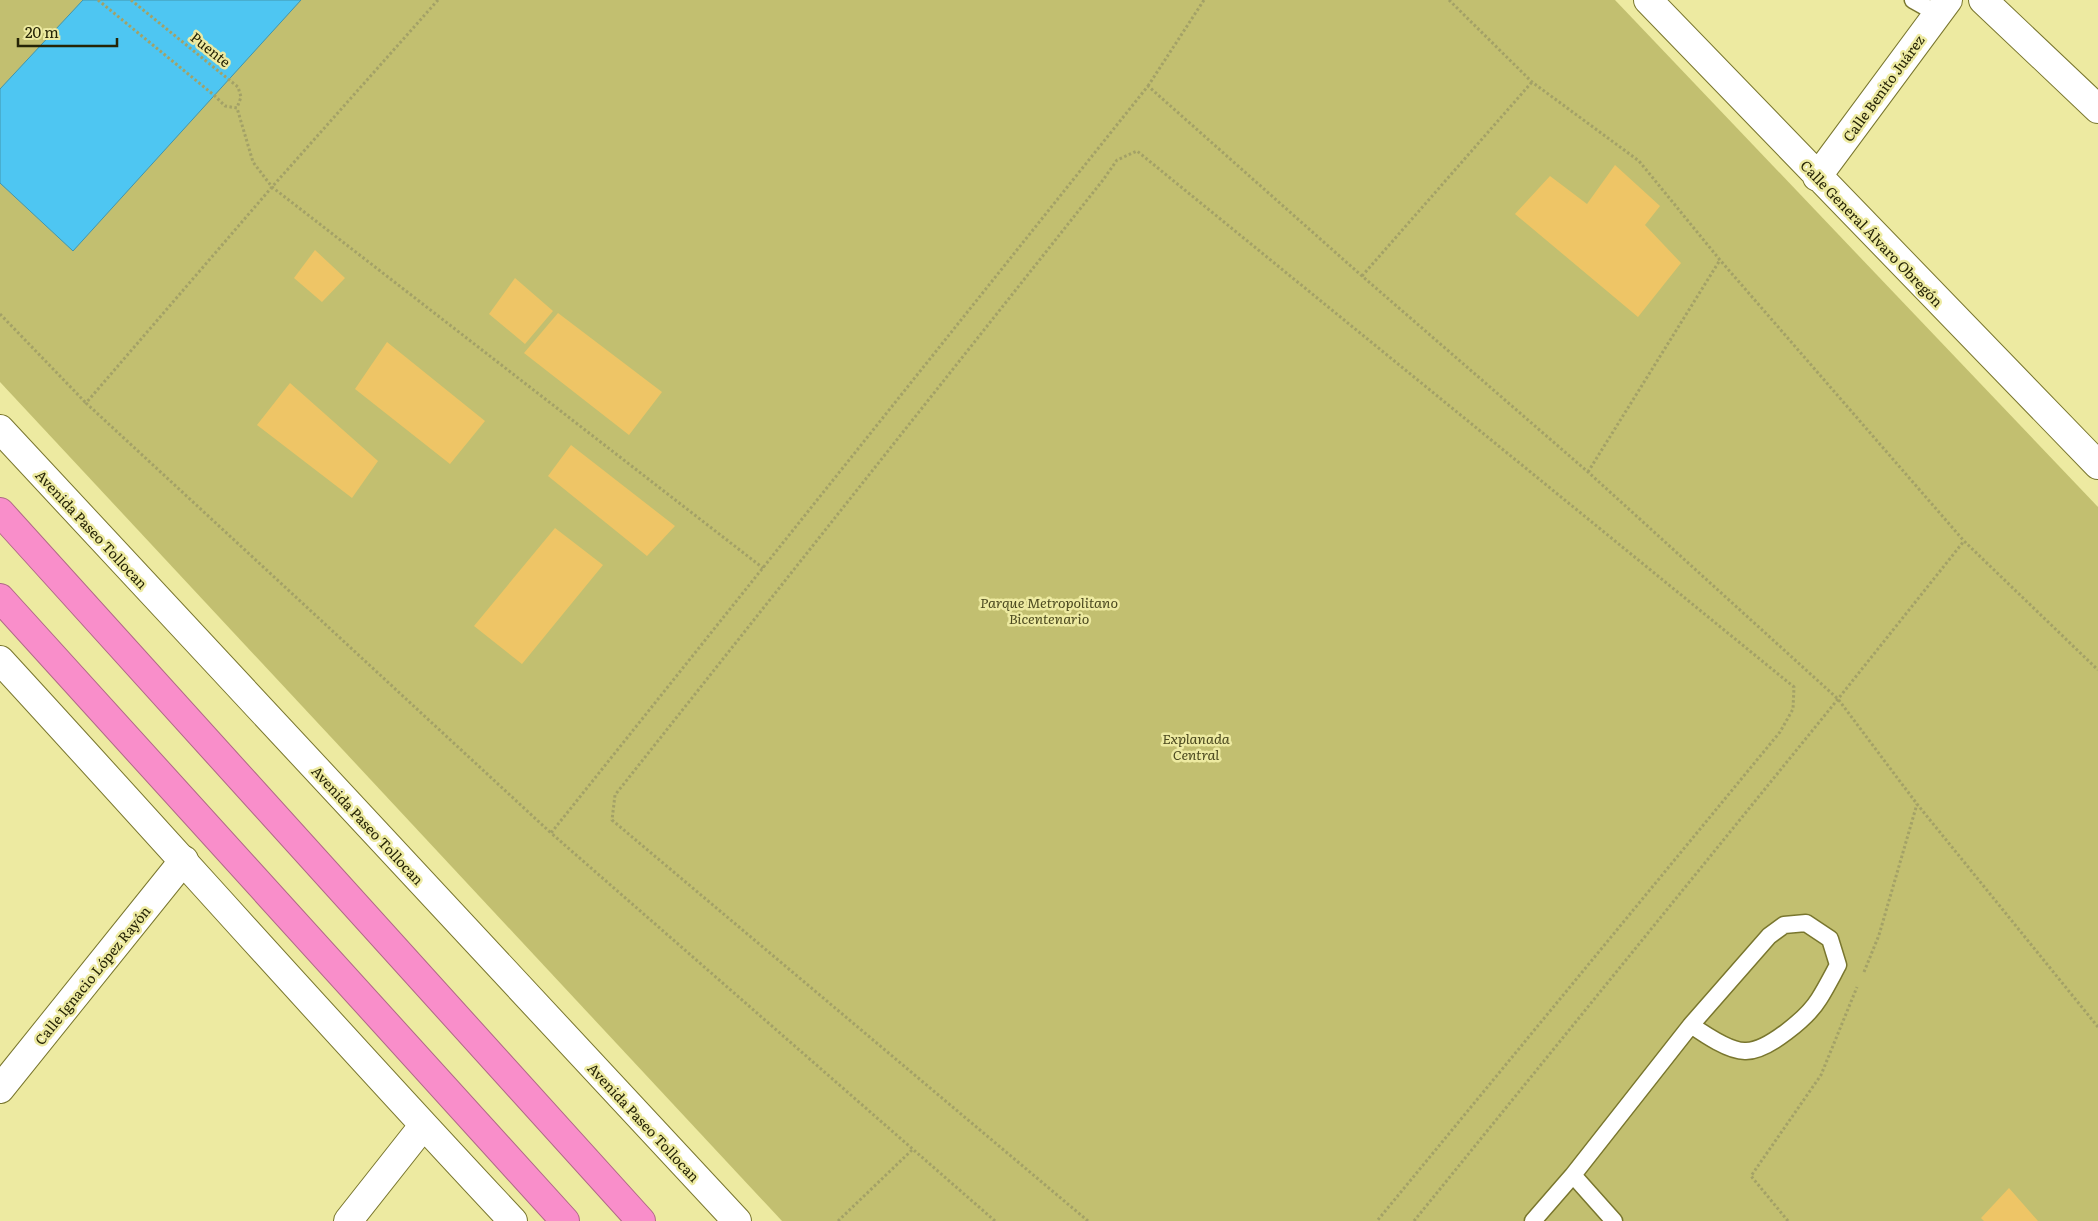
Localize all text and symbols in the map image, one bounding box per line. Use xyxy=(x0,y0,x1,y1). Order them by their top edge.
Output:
scale bar xyxy=(18,15,116,47)
text: 20 m xyxy=(25,20,59,43)
street label: Puente xyxy=(187,27,235,71)
street label: Calle Benito Juárez xyxy=(1838,31,1929,145)
street label: Calle General Álvaro Obregón xyxy=(1796,155,1948,311)
street label: Avenida Paseo Tollocan xyxy=(32,465,152,593)
park label: Parque Metropolitano Bicentenario xyxy=(980,592,1118,628)
park label: Explanada Central xyxy=(1162,728,1230,764)
street label: Avenida Paseo Tollocan xyxy=(308,761,428,889)
street label: Calle Ignacio López Rayón xyxy=(30,901,154,1049)
street label: Avenida Paseo Tollocan xyxy=(584,1058,704,1186)

